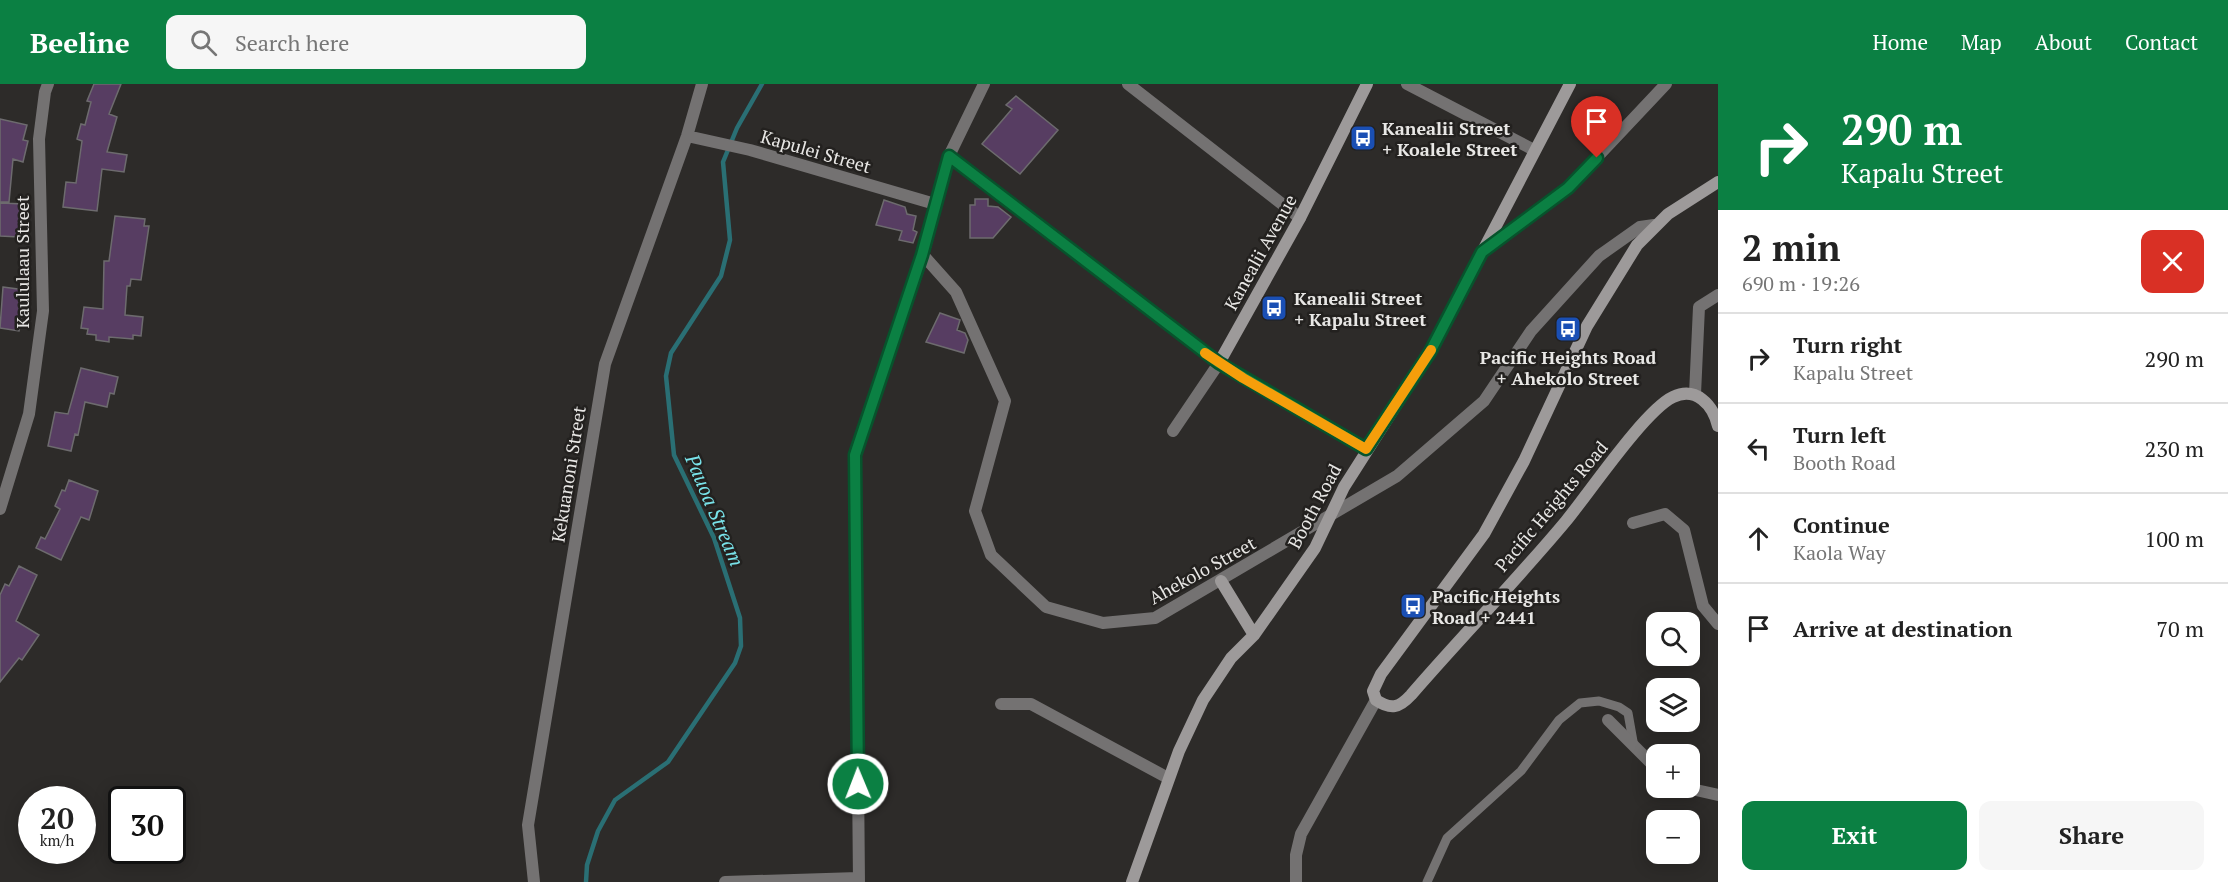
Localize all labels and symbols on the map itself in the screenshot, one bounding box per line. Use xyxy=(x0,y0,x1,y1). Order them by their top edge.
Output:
pin xyxy=(1571,96,1622,158)
place label: Kanealii Street + Koalele Street xyxy=(1382,116,1517,161)
bus stop icon: Kanealii Street + Koalele Street xyxy=(1348,123,1378,153)
street label: Kapulei Street xyxy=(758,124,874,178)
street label: Kanealii Avenue xyxy=(1218,190,1302,314)
street label: Kaululaau Street xyxy=(10,195,34,329)
place label: Kanealii Street + Kapalu Street xyxy=(1294,286,1426,331)
bus stop icon: Kanealii Street + Kapalu Street xyxy=(1259,293,1289,323)
bus stop icon: Pacific Heights Road + Ahekolo Street xyxy=(1553,314,1583,344)
place label: Pacific Heights Road + Ahekolo Street xyxy=(1480,345,1656,390)
street label: Kekuanoni Street xyxy=(545,404,591,544)
street label: Pacific Heights Road xyxy=(1489,436,1613,576)
water label: Pauoa Stream xyxy=(679,449,751,570)
street label: Booth Road xyxy=(1282,459,1346,552)
street label: Ahekolo Street xyxy=(1144,531,1260,609)
place label: Pacific Heights Road + 2441 xyxy=(1432,584,1560,629)
bus stop icon: Pacific Heights Road + 2441 xyxy=(1398,591,1428,621)
position arrow xyxy=(826,752,890,816)
speed limit sign: 30 xyxy=(108,786,186,864)

